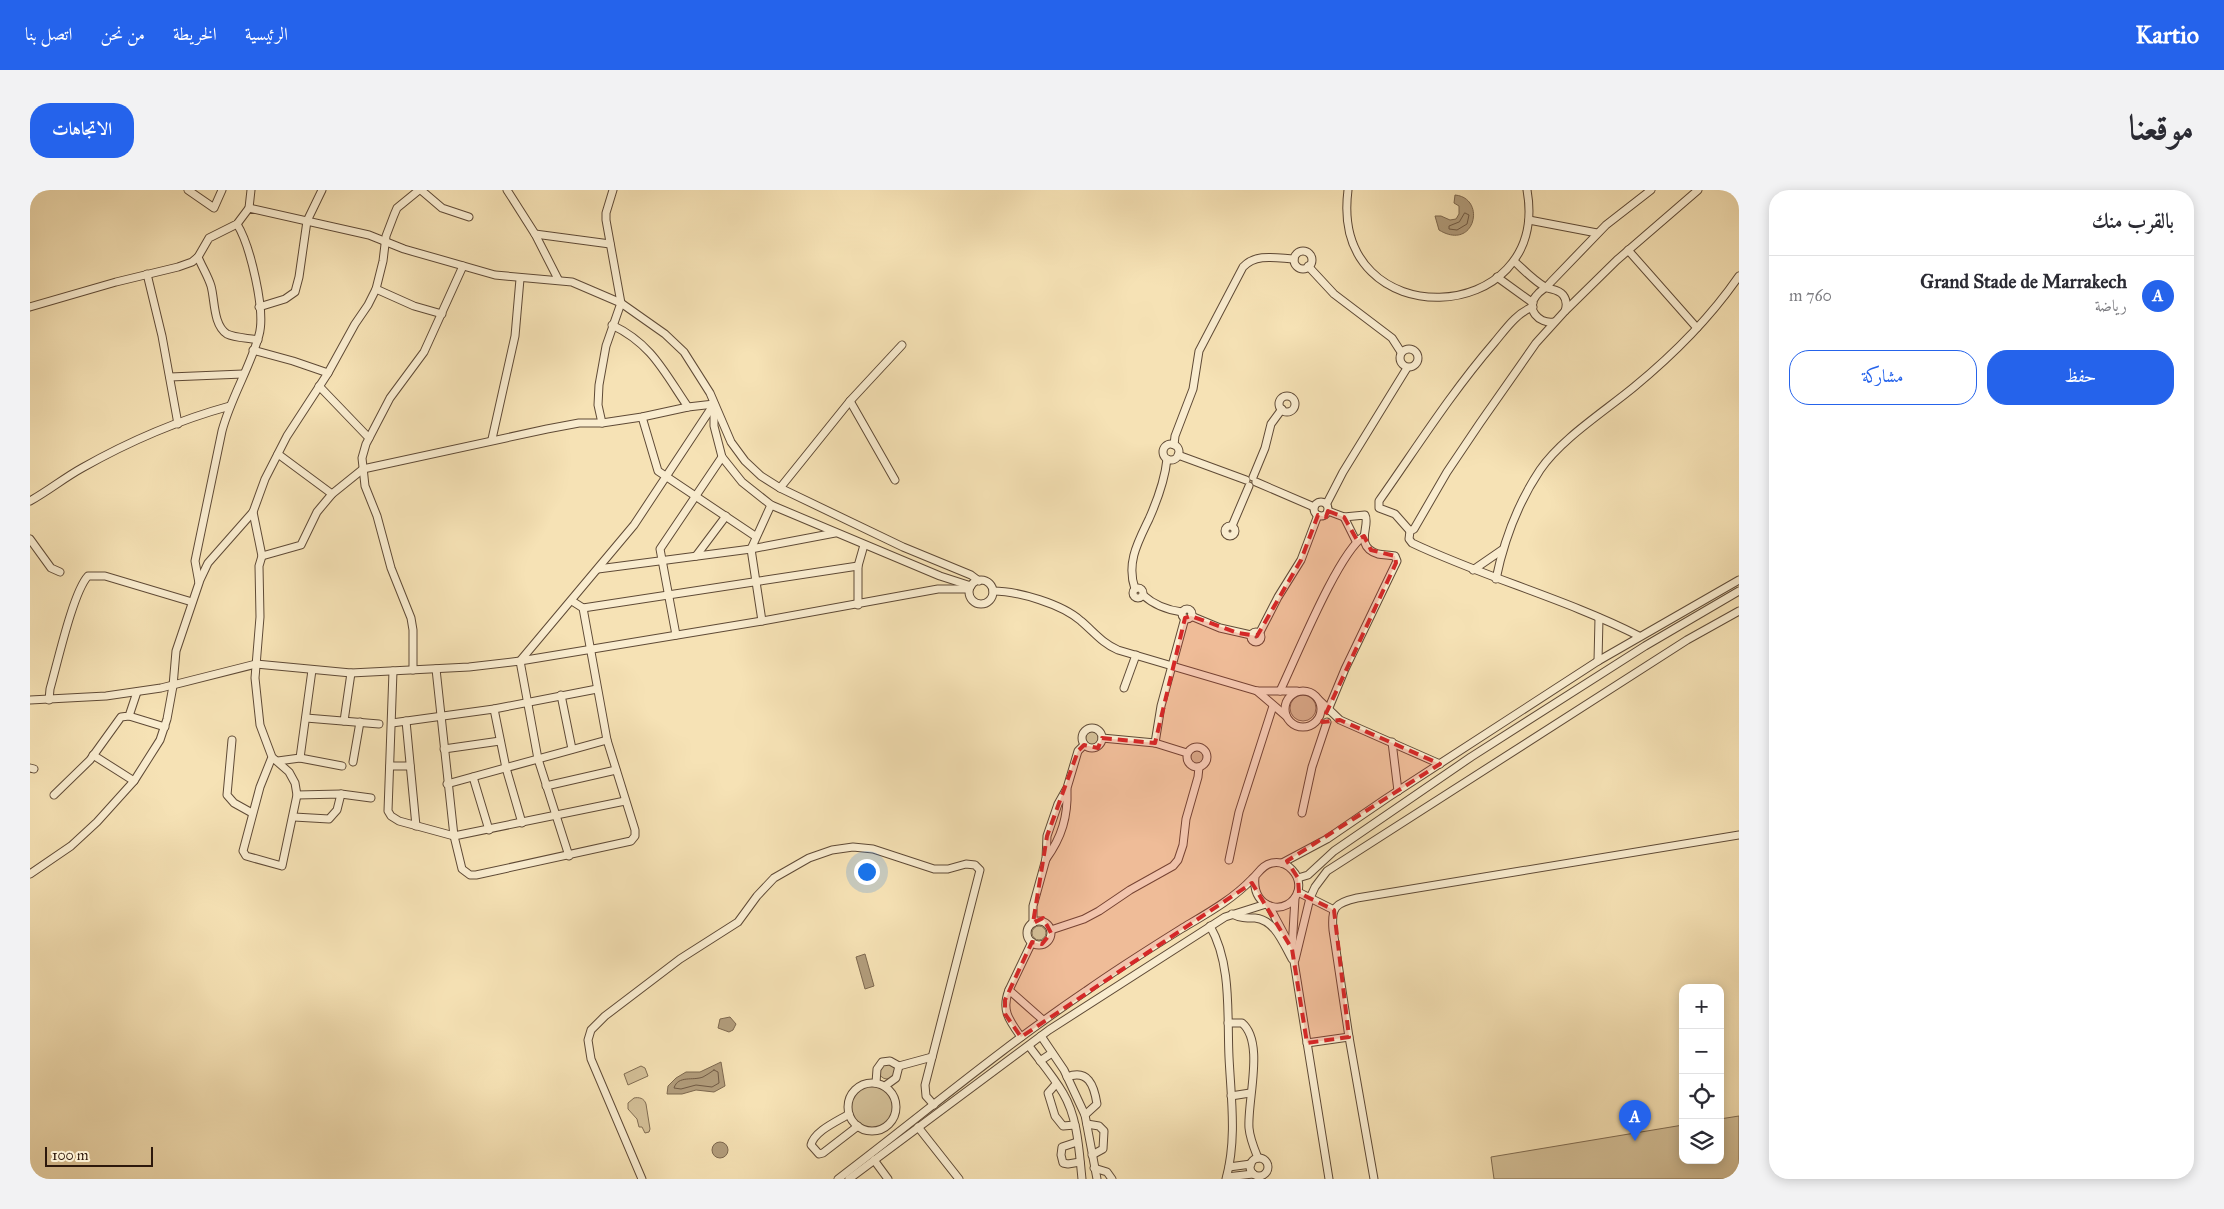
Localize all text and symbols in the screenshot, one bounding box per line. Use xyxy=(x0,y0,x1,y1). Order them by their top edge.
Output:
text: Kartio xyxy=(2136,20,2199,50)
text: اتصل بنا xyxy=(25,23,72,45)
text: من نحن xyxy=(100,23,145,45)
text: الخريطة xyxy=(173,23,217,45)
text: الرئيسية xyxy=(245,23,288,45)
button: الاتجاهات xyxy=(30,103,134,158)
text: موقعنا xyxy=(2129,106,2194,149)
text: بالقرب منك xyxy=(2092,208,2174,234)
text: Grand Stade de Marrakech xyxy=(1920,270,2127,293)
text: 760 m xyxy=(1789,286,1832,305)
text: A xyxy=(2153,286,2163,305)
text: رياضة xyxy=(2095,296,2127,315)
button: مشاركة xyxy=(1789,350,1977,405)
button: حفظ xyxy=(1987,350,2174,405)
your location xyxy=(854,859,880,885)
map controls xyxy=(1679,984,1724,1164)
button: + xyxy=(1679,984,1724,1029)
button: − xyxy=(1679,1029,1724,1074)
button: locate xyxy=(1679,1074,1724,1119)
pin: A xyxy=(1619,1100,1651,1141)
button: layers xyxy=(1679,1119,1724,1164)
scale bar xyxy=(45,1144,152,1167)
text: 100 m xyxy=(52,1147,89,1164)

